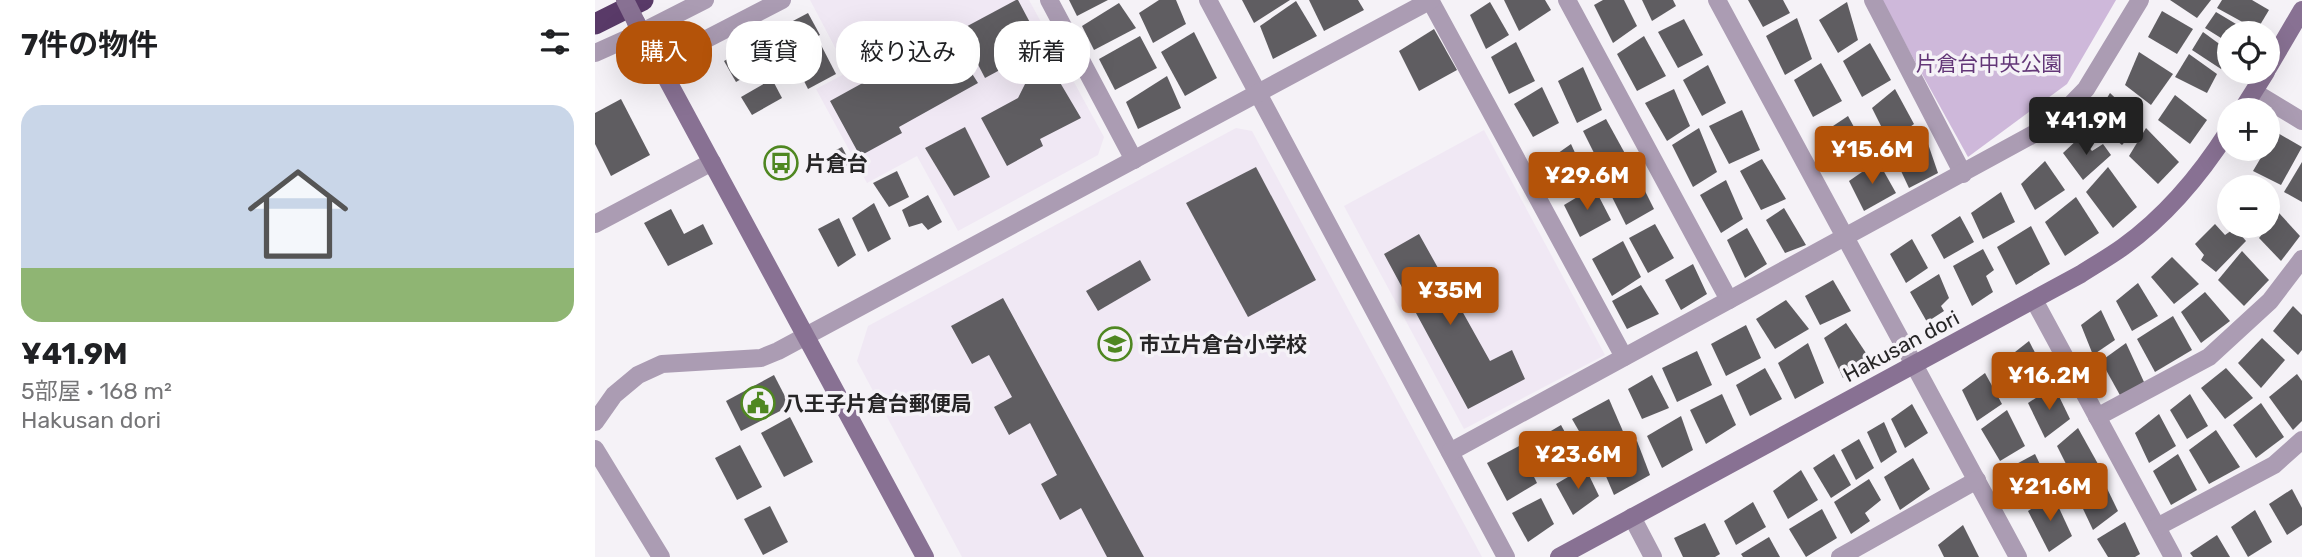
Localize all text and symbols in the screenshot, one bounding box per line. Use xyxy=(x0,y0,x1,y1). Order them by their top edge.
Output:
chip: 購入 xyxy=(616,21,712,84)
chip: 賃貸 xyxy=(726,21,822,84)
chip: 絞り込み xyxy=(836,21,980,84)
chip: 新着 xyxy=(994,21,1090,84)
map controls xyxy=(2217,21,2280,238)
button: locate xyxy=(2217,21,2280,84)
icon: filters xyxy=(536,23,574,61)
text: 7件の物件 xyxy=(21,27,158,63)
park label: 片倉台中央公園 xyxy=(1916,51,2063,76)
pin: ¥41.9M xyxy=(2029,97,2143,157)
button: + xyxy=(2217,98,2280,161)
text: ¥41.9M xyxy=(2045,106,2127,134)
pin: ¥15.6M xyxy=(1815,127,1929,186)
text: ¥15.6M xyxy=(1831,135,1913,163)
bus stop icon: 片倉台 xyxy=(762,144,800,182)
icon: home xyxy=(235,151,361,277)
place label: 片倉台 xyxy=(805,151,868,176)
pin: ¥29.6M xyxy=(1530,152,1644,212)
text: ¥29.6M xyxy=(1545,161,1629,189)
button: − xyxy=(2217,175,2280,238)
pin: ¥35M xyxy=(1409,268,1491,327)
text: ¥35M xyxy=(1418,276,1482,304)
street label: Hakusan dori xyxy=(1839,305,1963,387)
school or university icon: 市立片倉台小学校 xyxy=(1096,325,1134,363)
place label: 市立片倉台小学校 xyxy=(1139,332,1307,357)
text: ¥41.9M xyxy=(21,336,128,372)
pin: ¥16.2M xyxy=(1992,352,2106,412)
text: ¥16.2M xyxy=(2008,361,2090,389)
text: 5部屋 · 168 m² xyxy=(21,377,172,405)
public building icon: 八王子片倉台郵便局 xyxy=(739,384,777,422)
place label: 八王子片倉台郵便局 xyxy=(783,391,972,416)
text: Hakusan dori xyxy=(21,406,161,434)
pin: ¥23.6M xyxy=(1521,432,1635,491)
text: ¥23.6M xyxy=(1535,440,1621,468)
pin: ¥21.6M xyxy=(1993,463,2107,523)
text: ¥21.6M xyxy=(2009,472,2091,500)

